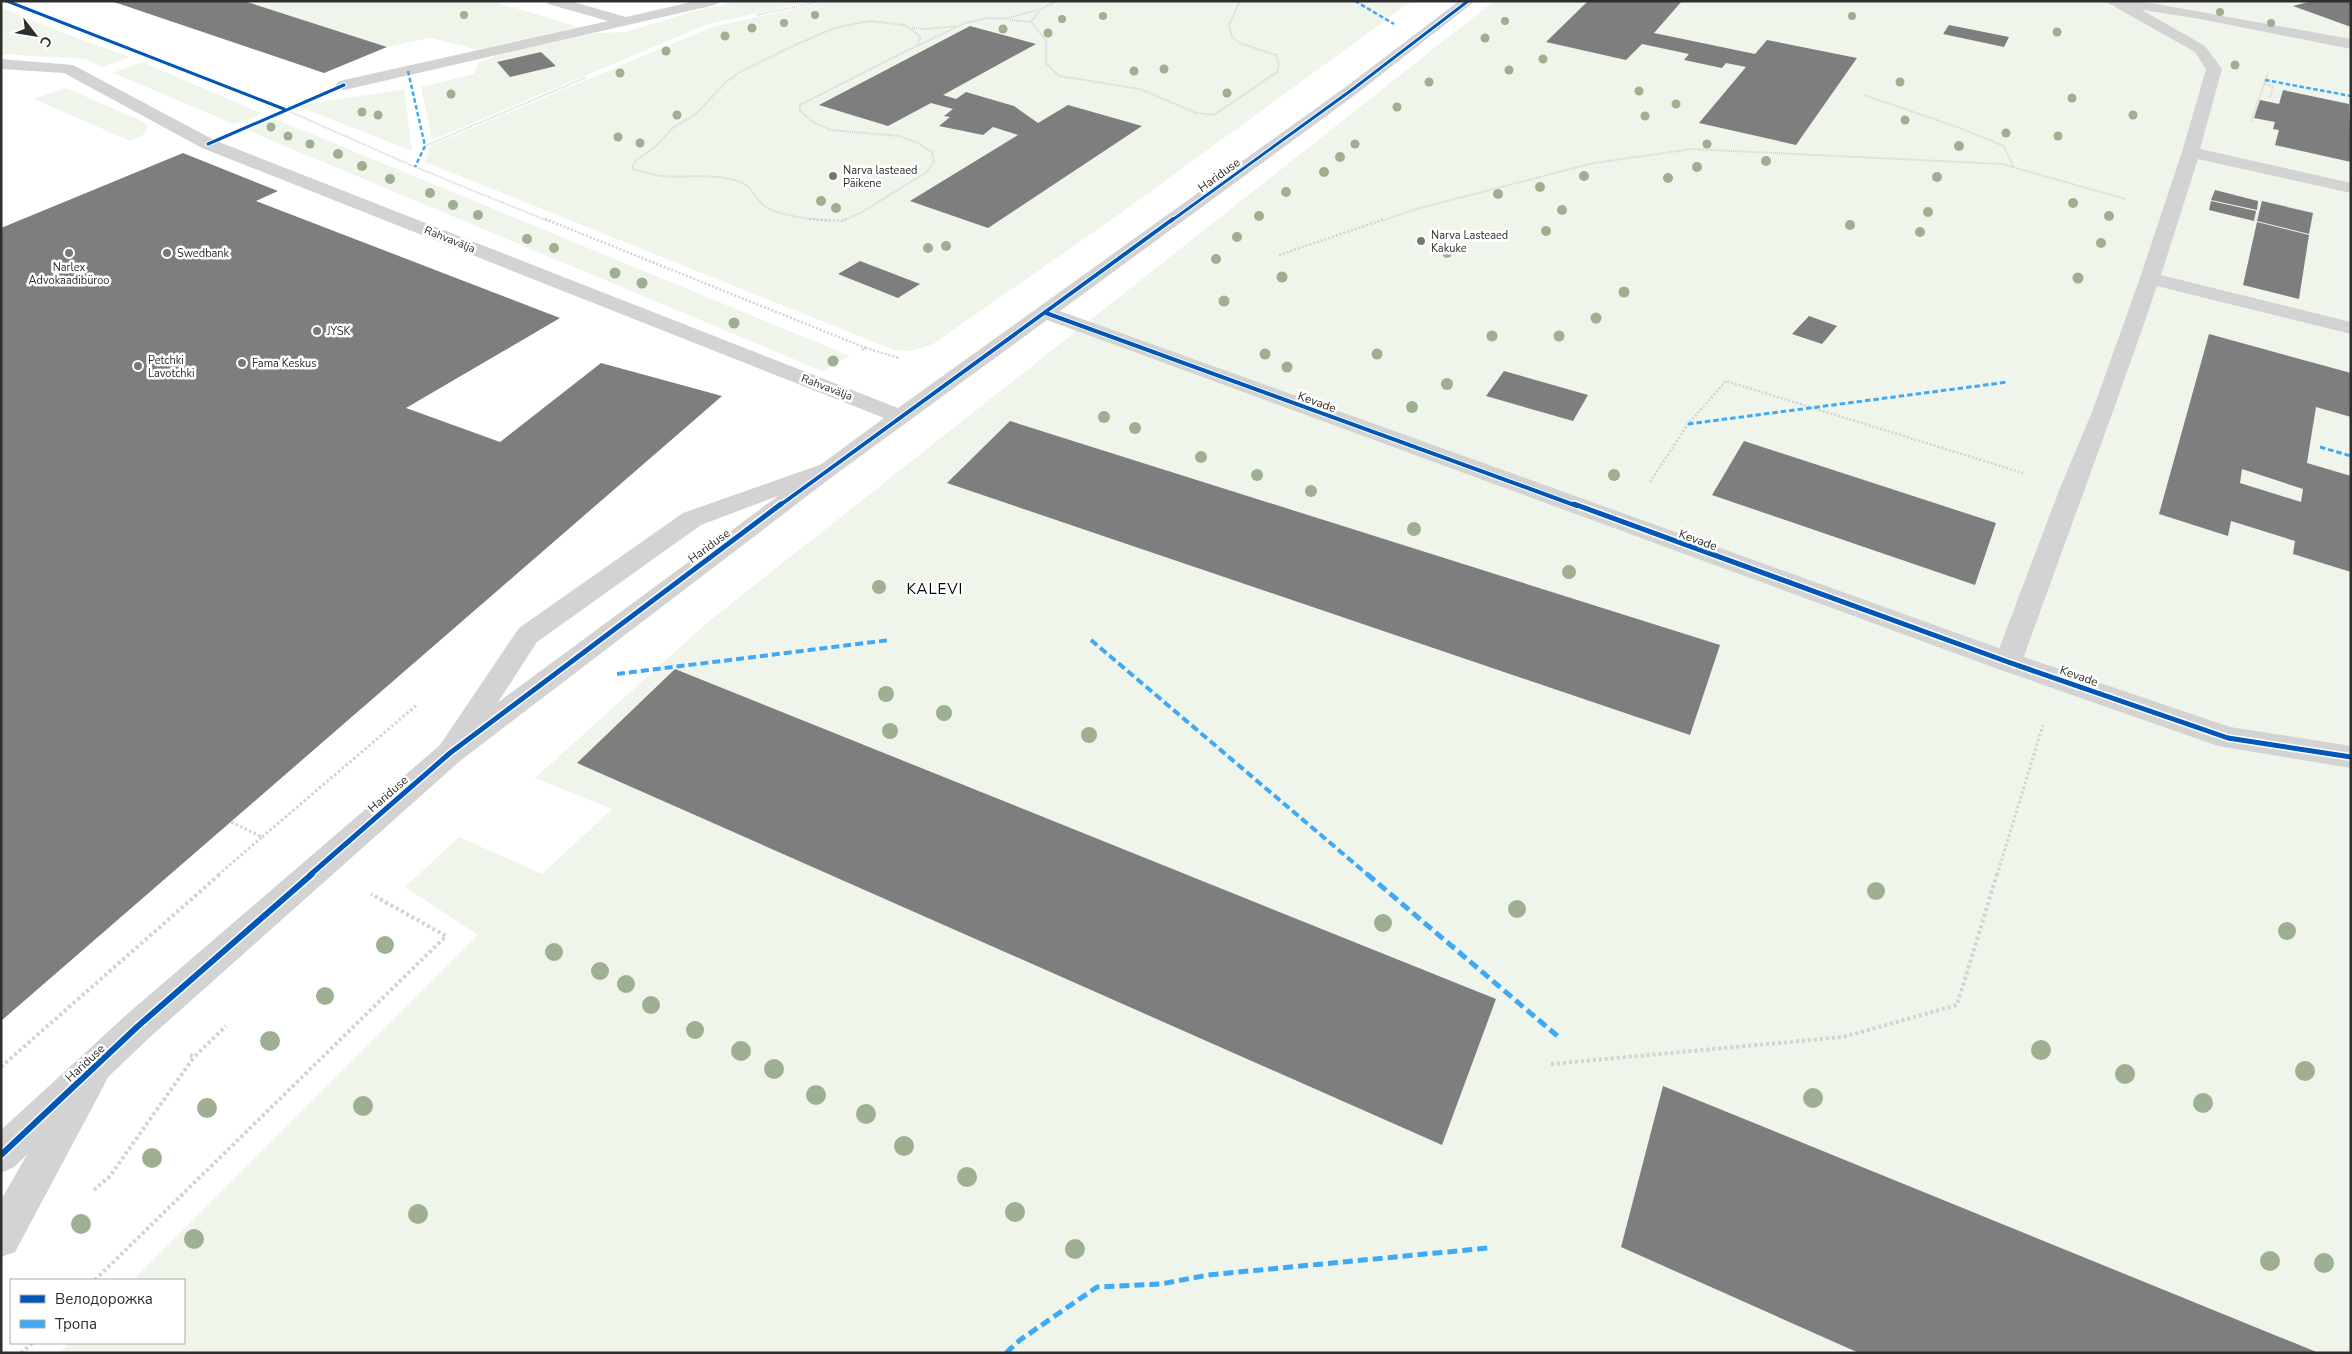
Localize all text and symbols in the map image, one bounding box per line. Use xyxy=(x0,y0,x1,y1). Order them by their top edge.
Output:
north arrow xyxy=(10,10,60,60)
text: С xyxy=(35,32,56,51)
street label: Hariduse xyxy=(1195,154,1243,196)
place label: Narva lasteaed Päikene xyxy=(843,163,918,191)
marker: Narva lasteaed Päikene xyxy=(827,170,839,182)
street label: Rahvavälja xyxy=(422,222,478,257)
place label: Narva Lasteaed Kakuke xyxy=(1431,228,1508,256)
marker: Narva Lasteaed Kakuke xyxy=(1415,235,1427,247)
place label: Swedbank xyxy=(177,246,230,261)
marker: Narlex Advokaadibüroo xyxy=(63,247,75,259)
marker: Swedbank xyxy=(161,247,173,259)
place label: Narlex Advokaadibüroo xyxy=(29,260,109,288)
place label: JYSK xyxy=(326,324,352,339)
marker: JYSK xyxy=(311,325,323,337)
place label: Petchki Lavotchki xyxy=(148,353,195,381)
place label: Fama Keskus xyxy=(252,356,317,371)
marker: Fama Keskus xyxy=(236,357,248,369)
marker: Petchki Lavotchki xyxy=(132,360,144,372)
street label: Rahvavälja xyxy=(799,371,855,404)
street label: Kevade xyxy=(1296,388,1338,416)
street label: Hariduse xyxy=(685,525,733,567)
street label: Kevade xyxy=(1677,526,1719,554)
district label: KALEVI xyxy=(907,579,963,599)
street label: Kevade xyxy=(2058,662,2100,690)
street label: Hariduse xyxy=(364,772,412,816)
street label: Hariduse xyxy=(62,1041,108,1085)
legend xyxy=(10,1279,185,1344)
text: Велодорожка xyxy=(55,1289,153,1309)
text: Тропа xyxy=(55,1314,97,1334)

